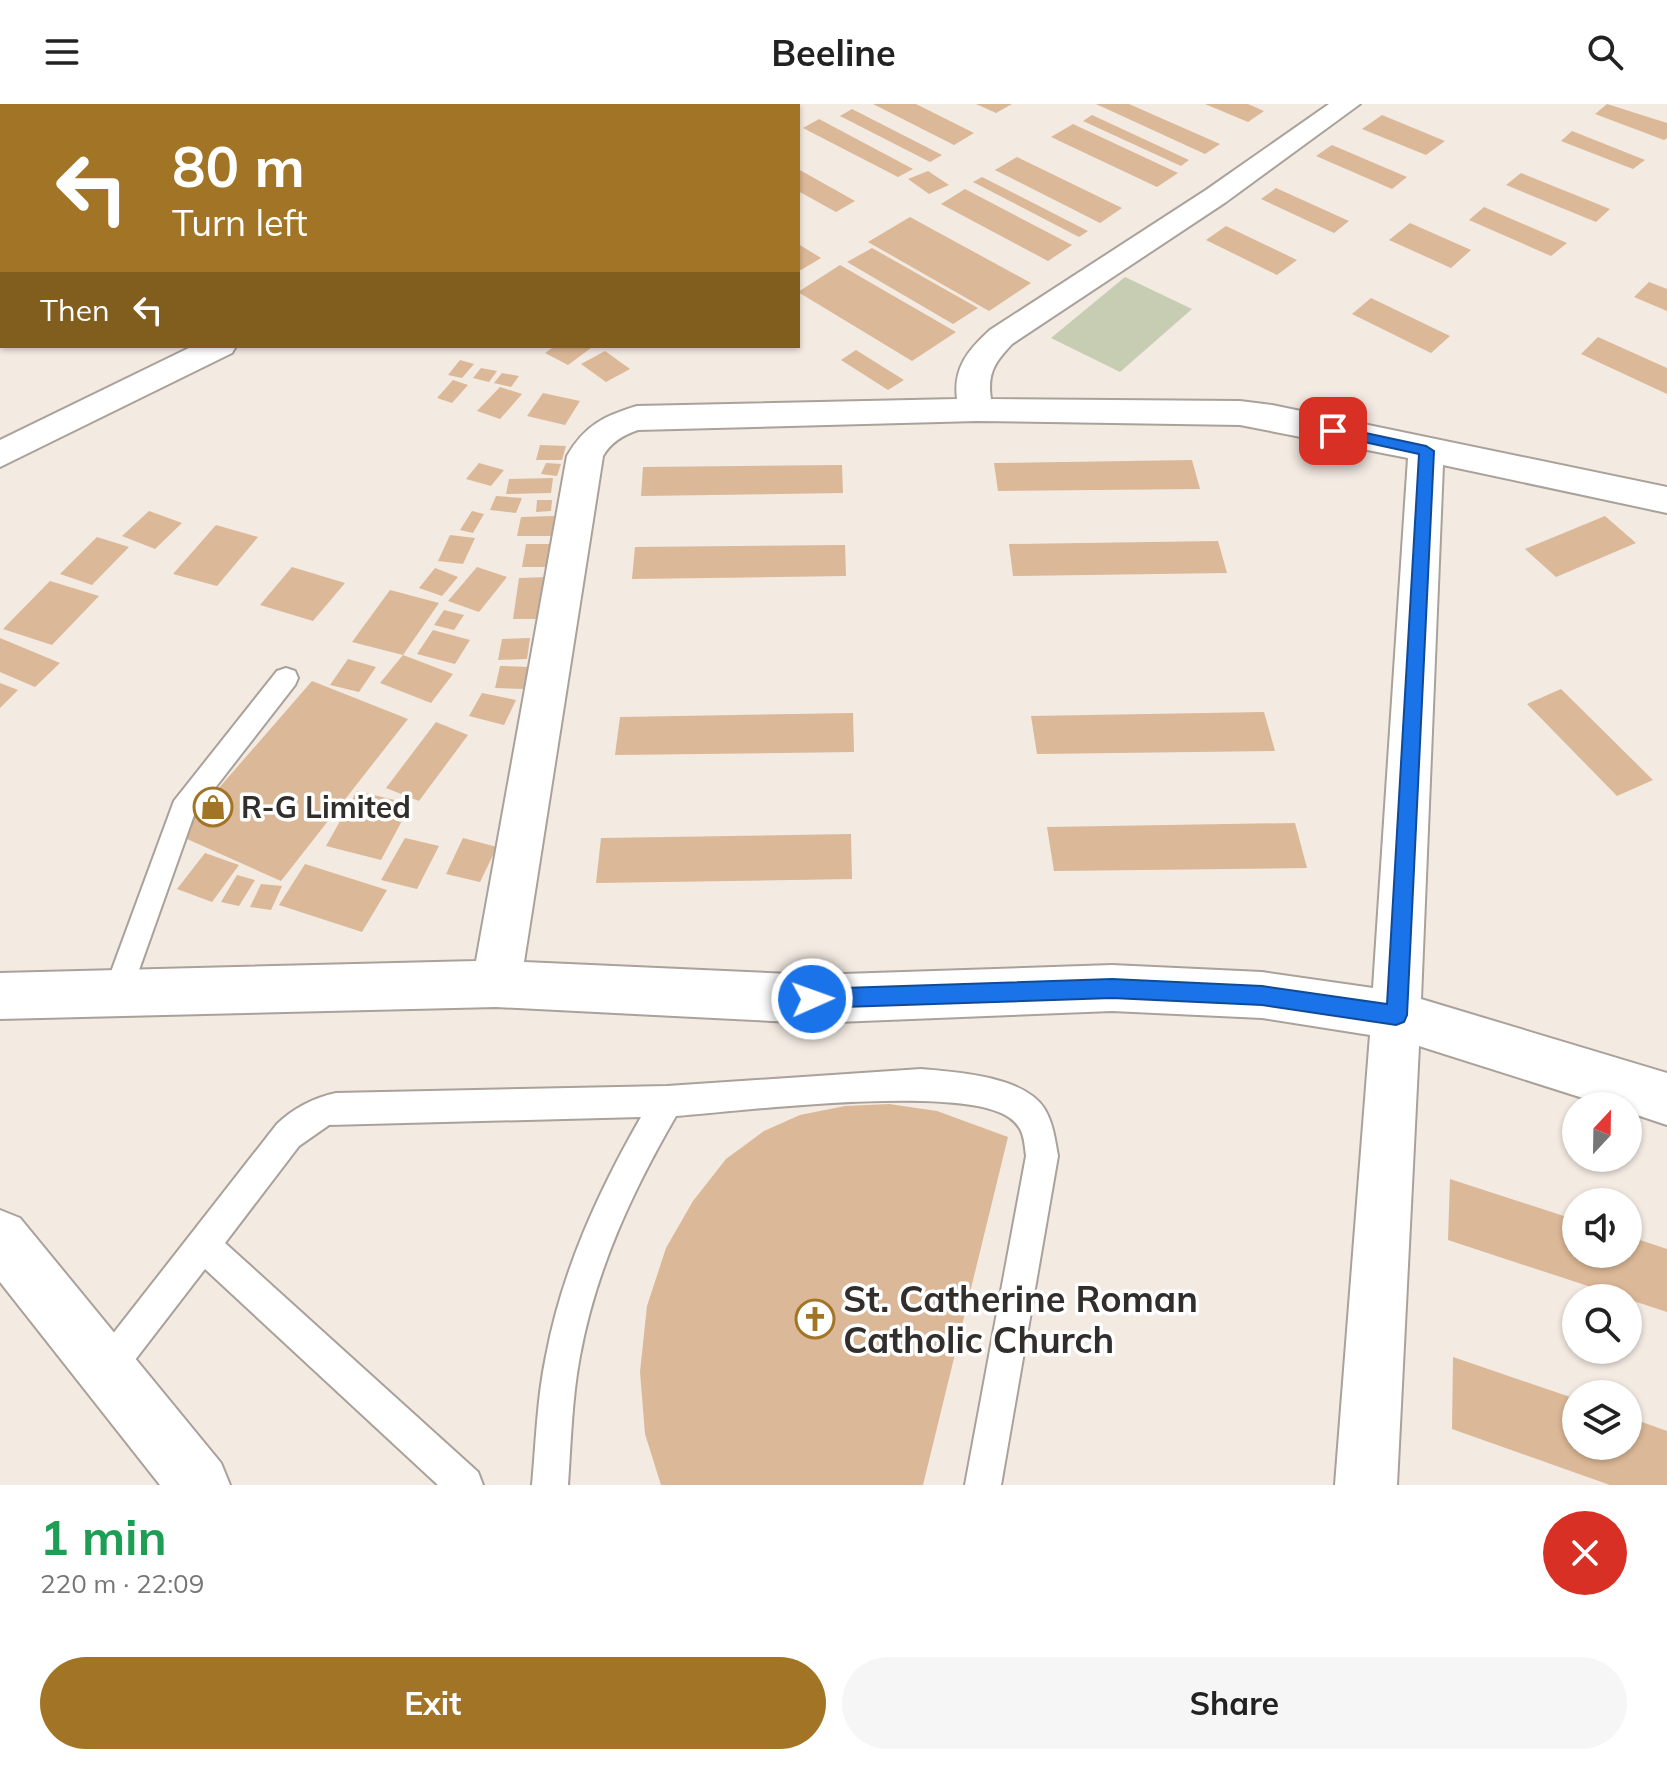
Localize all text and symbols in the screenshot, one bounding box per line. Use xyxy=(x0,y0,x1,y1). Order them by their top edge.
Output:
icon: menu xyxy=(40,30,84,74)
text: Beeline xyxy=(771,30,896,75)
icon: search xyxy=(1583,30,1627,74)
text: 80 m xyxy=(172,131,305,201)
icon: left xyxy=(40,136,144,240)
text: Turn left xyxy=(172,200,308,245)
icon: left xyxy=(126,288,170,332)
text: Then xyxy=(40,291,110,329)
pin xyxy=(1299,397,1367,465)
icon: arrive xyxy=(1311,409,1355,453)
shop icon: R-G Limited xyxy=(192,786,234,828)
place label: R-G Limited xyxy=(241,788,411,826)
position arrow xyxy=(770,957,854,1041)
north arrow xyxy=(1562,1092,1642,1172)
map controls xyxy=(1562,1092,1642,1460)
button: sound xyxy=(1562,1188,1642,1268)
place label: St. Catherine Roman Catholic Church xyxy=(843,1276,1198,1362)
button: search xyxy=(1562,1284,1642,1364)
church icon: St. Catherine Roman Catholic Church xyxy=(794,1298,836,1340)
button: layers xyxy=(1562,1380,1642,1460)
text: 1 min xyxy=(40,1507,167,1567)
button: close xyxy=(1543,1511,1627,1595)
text: 220 m · 22:09 xyxy=(40,1567,204,1600)
button: Exit xyxy=(40,1657,826,1749)
button: Share xyxy=(842,1657,1627,1749)

